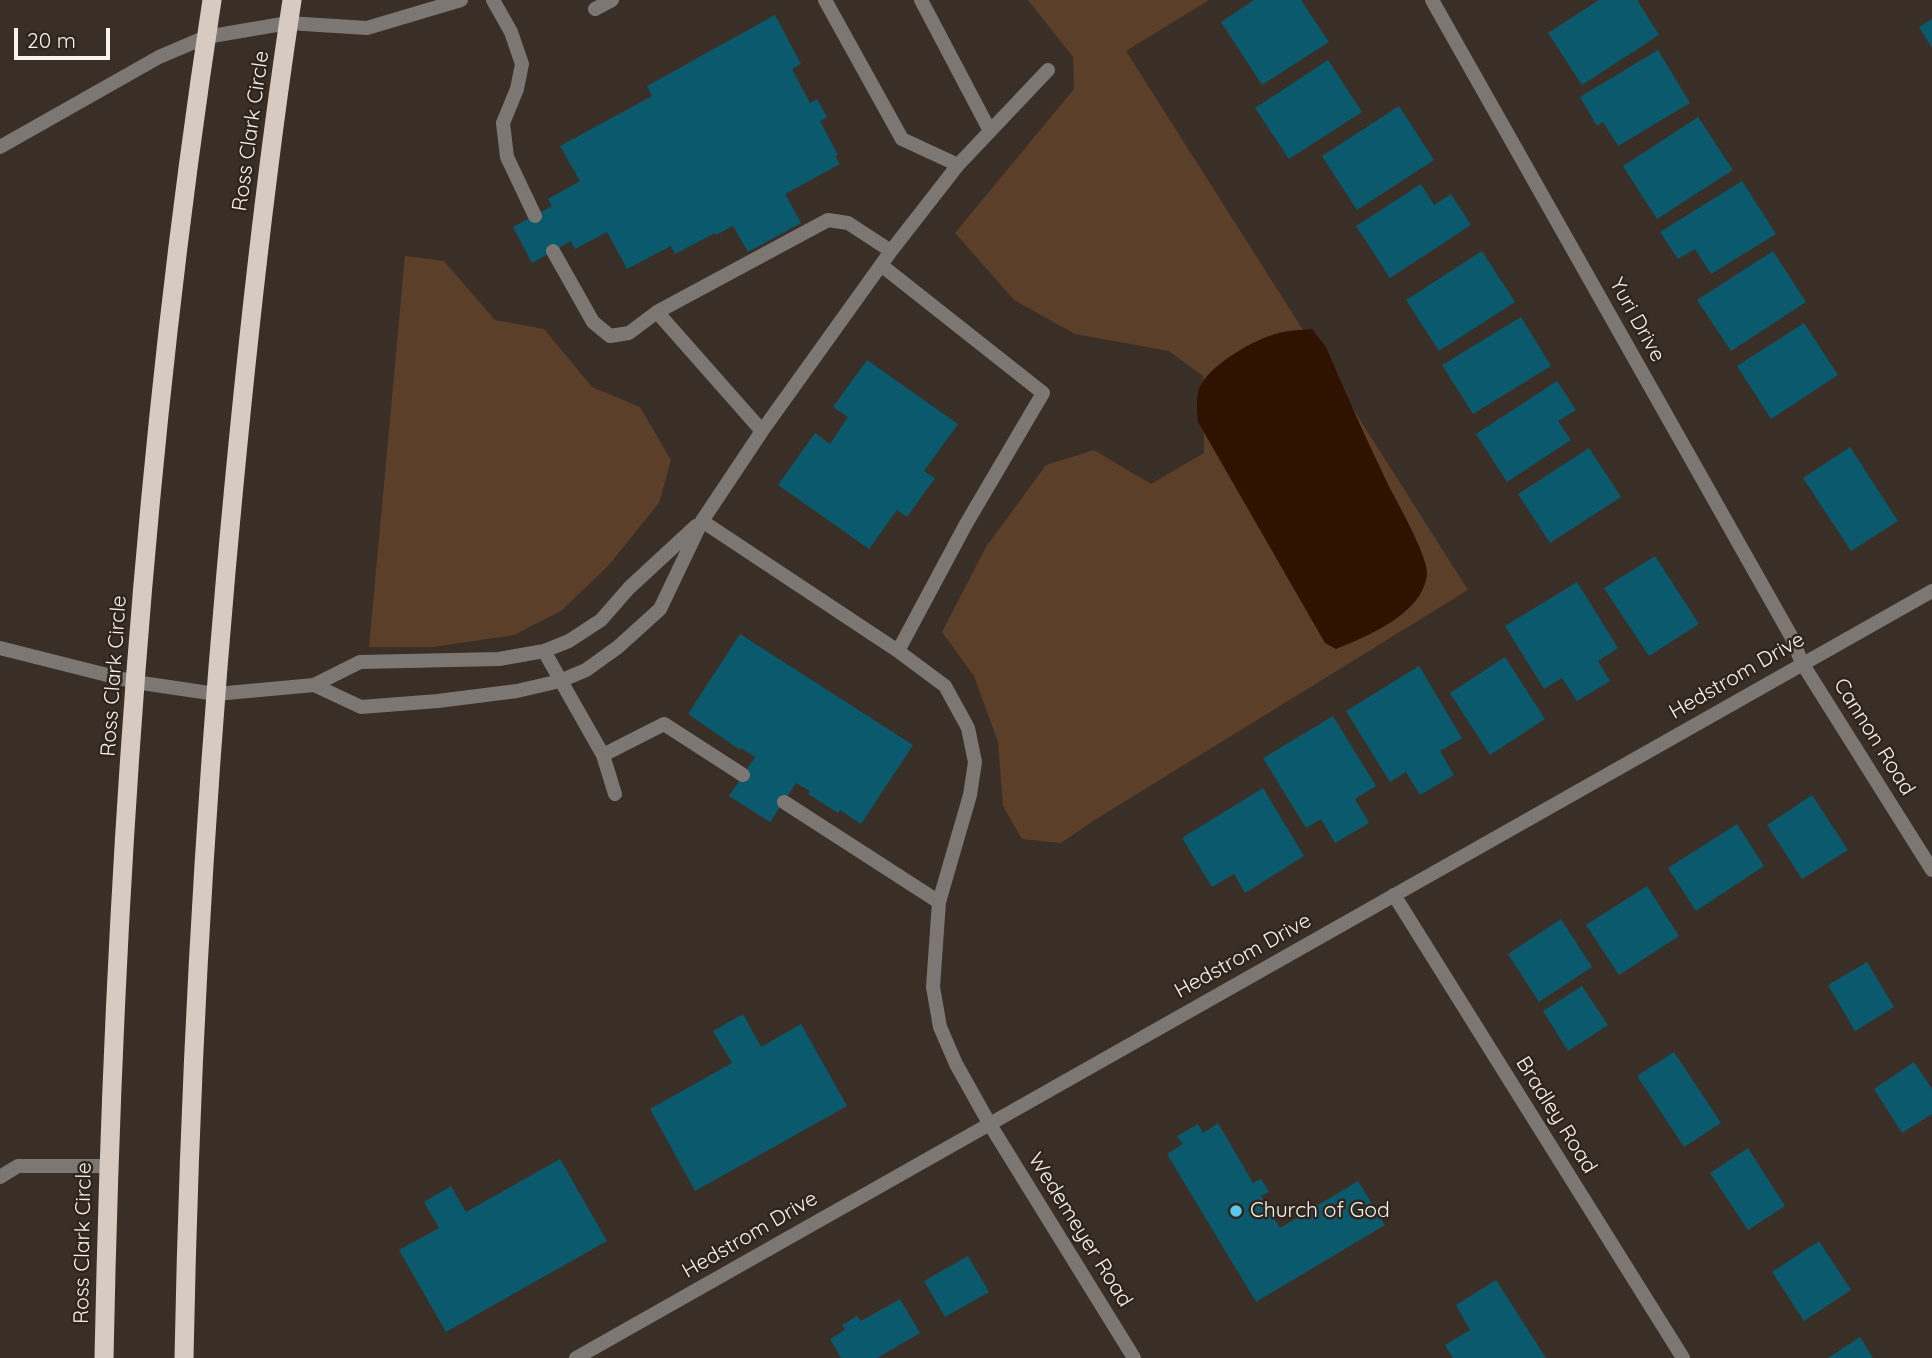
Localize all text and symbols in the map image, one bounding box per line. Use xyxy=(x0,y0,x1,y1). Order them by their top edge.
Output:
scale bar xyxy=(18,14,114,58)
text: 20 m xyxy=(27,27,76,53)
street label: Ross Clark Circle xyxy=(227,49,275,213)
street label: Yuri Drive xyxy=(1604,274,1670,366)
street label: Ross Clark Circle xyxy=(96,595,132,757)
street label: Hedstrom Drive xyxy=(1665,627,1809,725)
street label: Cannon Road xyxy=(1828,674,1920,800)
street label: Hedstrom Drive xyxy=(1170,908,1316,1004)
street label: Bradley Road xyxy=(1510,1052,1602,1178)
street label: Wedemeyer Road xyxy=(1022,1148,1138,1312)
street label: Ross Clark Circle xyxy=(69,1162,97,1324)
street label: Hedstrom Drive xyxy=(678,1186,822,1284)
place label: Church of God xyxy=(1250,1198,1390,1224)
marker: Church of God xyxy=(1228,1203,1244,1219)

